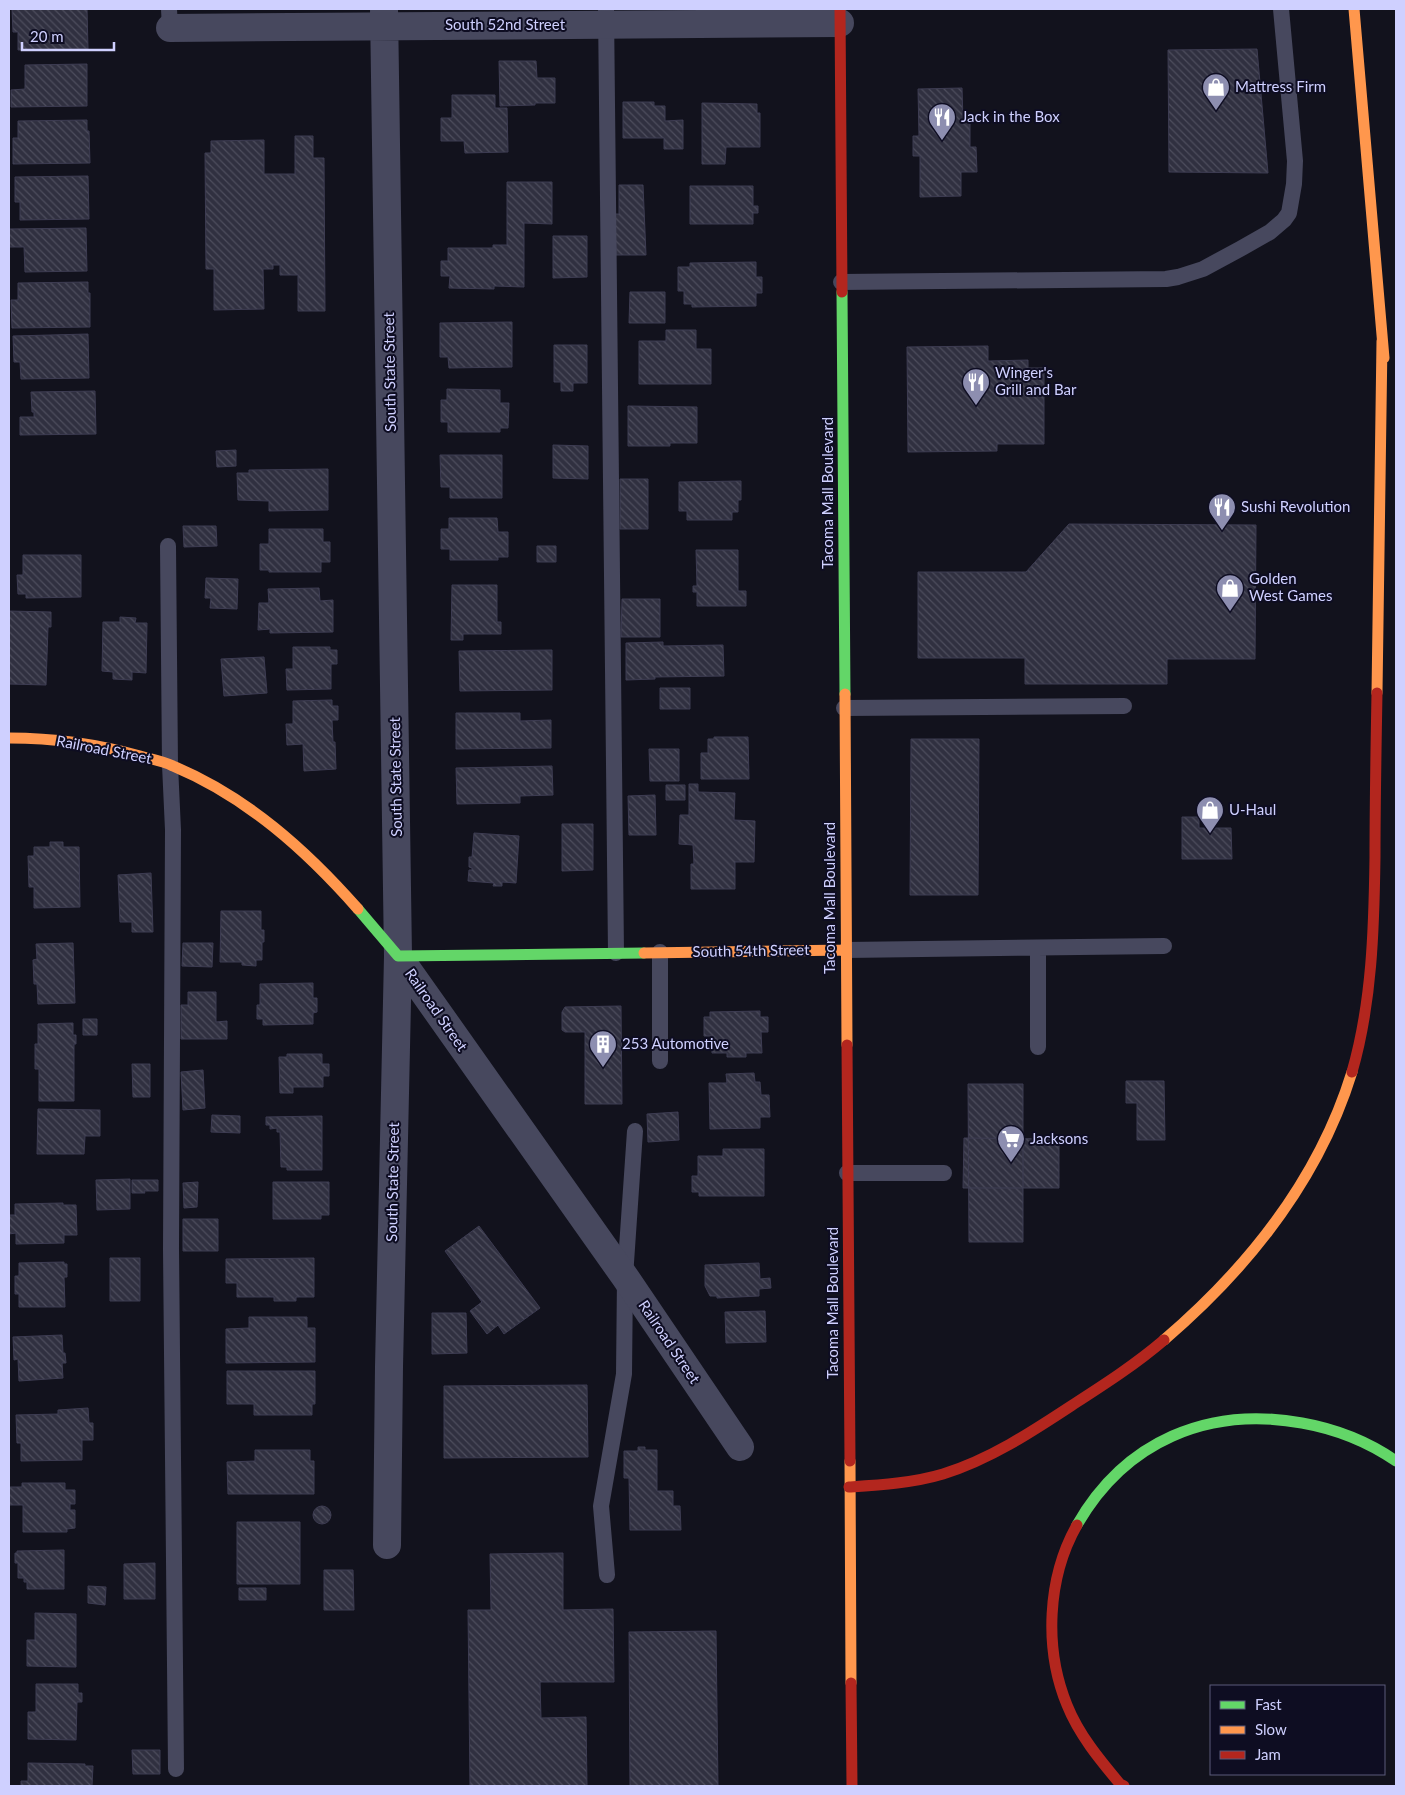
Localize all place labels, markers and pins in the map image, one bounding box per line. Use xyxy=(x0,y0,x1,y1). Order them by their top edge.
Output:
shop icon: Mattress Firm xyxy=(1201,72,1231,111)
place label: Mattress Firm xyxy=(1235,77,1326,95)
restaurant icon: Jack in the Box xyxy=(927,102,957,141)
place label: Jack in the Box xyxy=(961,107,1060,125)
place label: Winger's Grill and Bar xyxy=(995,363,1077,398)
restaurant icon: Winger's Grill and Bar xyxy=(961,367,991,406)
restaurant icon: Sushi Revolution xyxy=(1207,492,1237,531)
place label: Sushi Revolution xyxy=(1241,497,1350,515)
place label: Golden West Games xyxy=(1249,569,1332,604)
shop icon: Golden West Games xyxy=(1215,573,1245,612)
shop icon: U-Haul xyxy=(1195,795,1225,834)
place label: U-Haul xyxy=(1229,800,1276,818)
building icon: 253 Automotive xyxy=(588,1029,618,1068)
place label: 253 Automotive xyxy=(622,1034,729,1052)
supermarket icon: Jacksons xyxy=(996,1124,1026,1163)
place label: Jacksons xyxy=(1030,1129,1088,1147)

